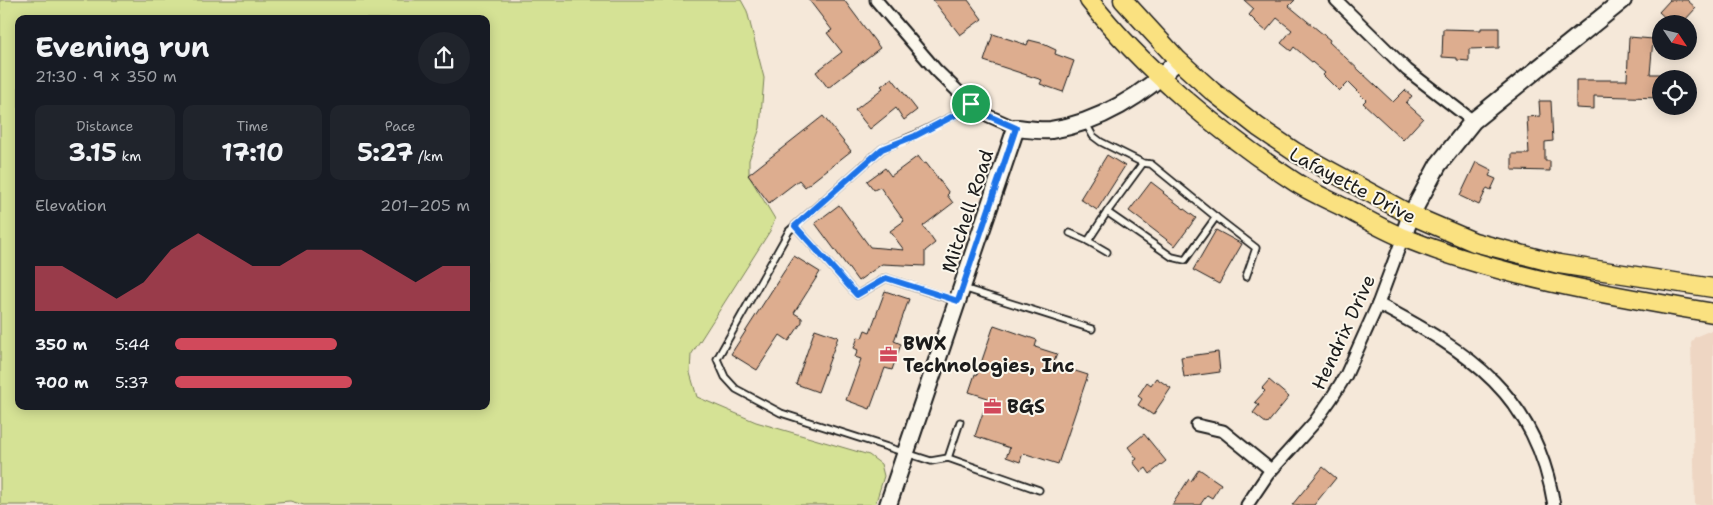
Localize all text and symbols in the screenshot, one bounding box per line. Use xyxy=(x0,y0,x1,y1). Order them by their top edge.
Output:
north arrow xyxy=(1652,15,1698,60)
map controls xyxy=(1652,15,1697,115)
text: Evening run xyxy=(35,28,210,66)
button: share xyxy=(418,32,470,84)
text: 21:30 · 9 × 350 m xyxy=(35,66,177,87)
button: locate xyxy=(1652,70,1697,115)
pin xyxy=(950,83,992,125)
icon: arrive xyxy=(957,90,985,118)
text: Distance xyxy=(76,117,134,135)
text: Time xyxy=(236,117,269,135)
text: Pace xyxy=(385,117,416,135)
text: 3.15 xyxy=(68,135,117,169)
text: 17:10 xyxy=(221,135,284,169)
text: 5:27 xyxy=(357,135,413,169)
street label: Lafayette Drive xyxy=(1285,142,1421,229)
street label: Mitchell Road xyxy=(936,146,999,276)
text: km xyxy=(117,147,141,165)
text: /km xyxy=(413,147,443,165)
text: Elevation xyxy=(35,195,107,216)
text: 201–205 m xyxy=(380,195,470,216)
street label: Hendrix Drive xyxy=(1306,271,1381,394)
place label: BWX Technologies, Inc xyxy=(903,331,1075,378)
text: 350 m xyxy=(35,334,87,355)
text: 5:44 xyxy=(115,334,150,355)
office icon: BWX Technologies, Inc xyxy=(879,344,899,364)
text: 700 m xyxy=(35,372,89,393)
text: 5:37 xyxy=(115,372,149,393)
place label: BGS xyxy=(1007,394,1045,419)
office icon: BGS xyxy=(983,396,1003,416)

